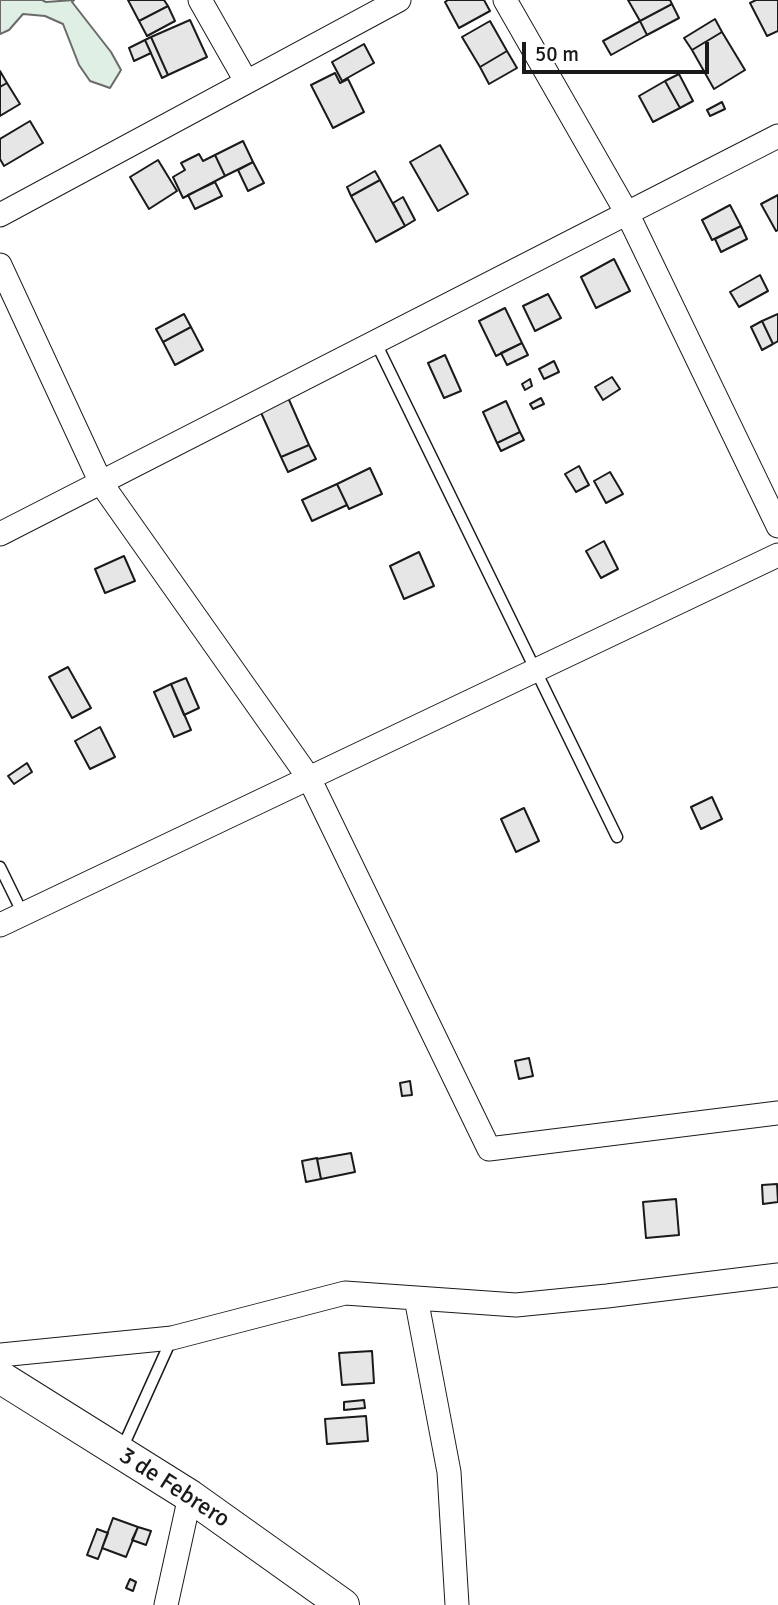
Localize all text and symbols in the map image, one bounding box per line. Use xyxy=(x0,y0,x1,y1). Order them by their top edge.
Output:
scale bar xyxy=(526,28,713,72)
text: 50 m xyxy=(535,41,579,67)
street label: 3 de Febrero xyxy=(113,1442,235,1534)

